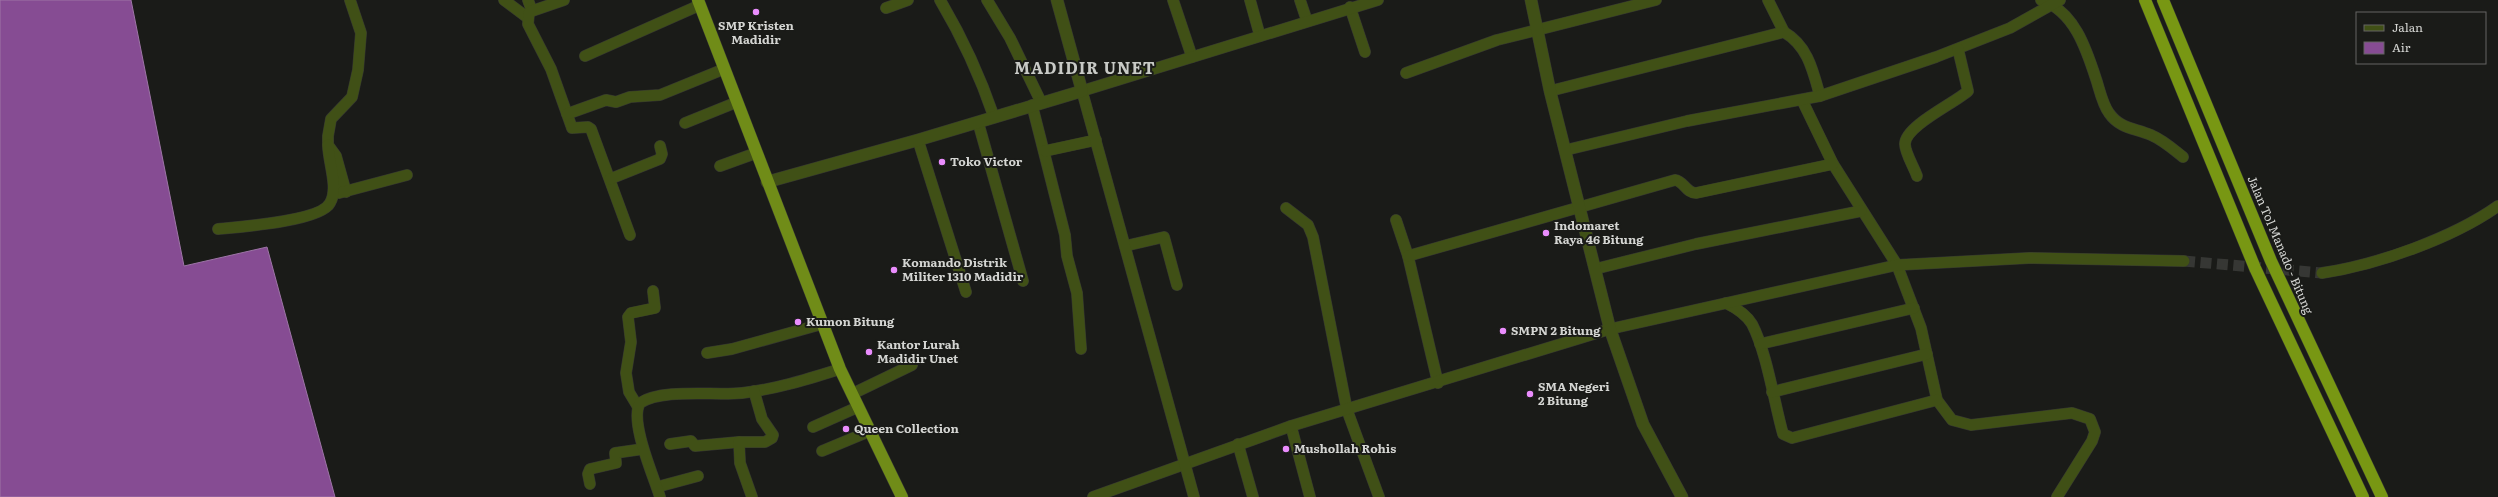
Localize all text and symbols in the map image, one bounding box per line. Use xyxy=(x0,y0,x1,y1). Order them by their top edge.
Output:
marker: SMP Kristen Madidir xyxy=(751,7,761,17)
legend xyxy=(2356,12,2486,64)
place label: SMP Kristen Madidir xyxy=(718,16,795,48)
text: Jalan xyxy=(2392,18,2423,36)
text: Air xyxy=(2392,38,2411,56)
district label: MADIDIR UNET xyxy=(1014,55,1156,79)
place label: Toko Victor xyxy=(950,152,1023,170)
marker: Toko Victor xyxy=(937,157,947,167)
street label: Jalan Tol Manado - Bitung xyxy=(2244,173,2318,317)
place label: Indomaret Raya 46 Bitung xyxy=(1554,216,1644,248)
marker: Indomaret Raya 46 Bitung xyxy=(1541,228,1551,238)
place label: Komando Distrik Militer 1310 Madidir xyxy=(902,253,1024,285)
marker: Komando Distrik Militer 1310 Madidir xyxy=(889,265,899,275)
place label: Kumon Bitung xyxy=(806,312,895,330)
marker: Kumon Bitung xyxy=(793,317,803,327)
place label: SMPN 2 Bitung xyxy=(1511,321,1601,339)
marker: SMPN 2 Bitung xyxy=(1498,326,1508,336)
place label: Kantor Lurah Madidir Unet xyxy=(877,335,960,367)
marker: Kantor Lurah Madidir Unet xyxy=(864,347,874,357)
place label: SMA Negeri 2 Bitung xyxy=(1538,377,1610,409)
marker: SMA Negeri 2 Bitung xyxy=(1525,389,1535,399)
place label: Queen Collection xyxy=(854,419,959,437)
marker: Queen Collection xyxy=(841,424,851,434)
place label: Mushollah Rohis xyxy=(1294,439,1396,457)
marker: Mushollah Rohis xyxy=(1281,444,1291,454)

